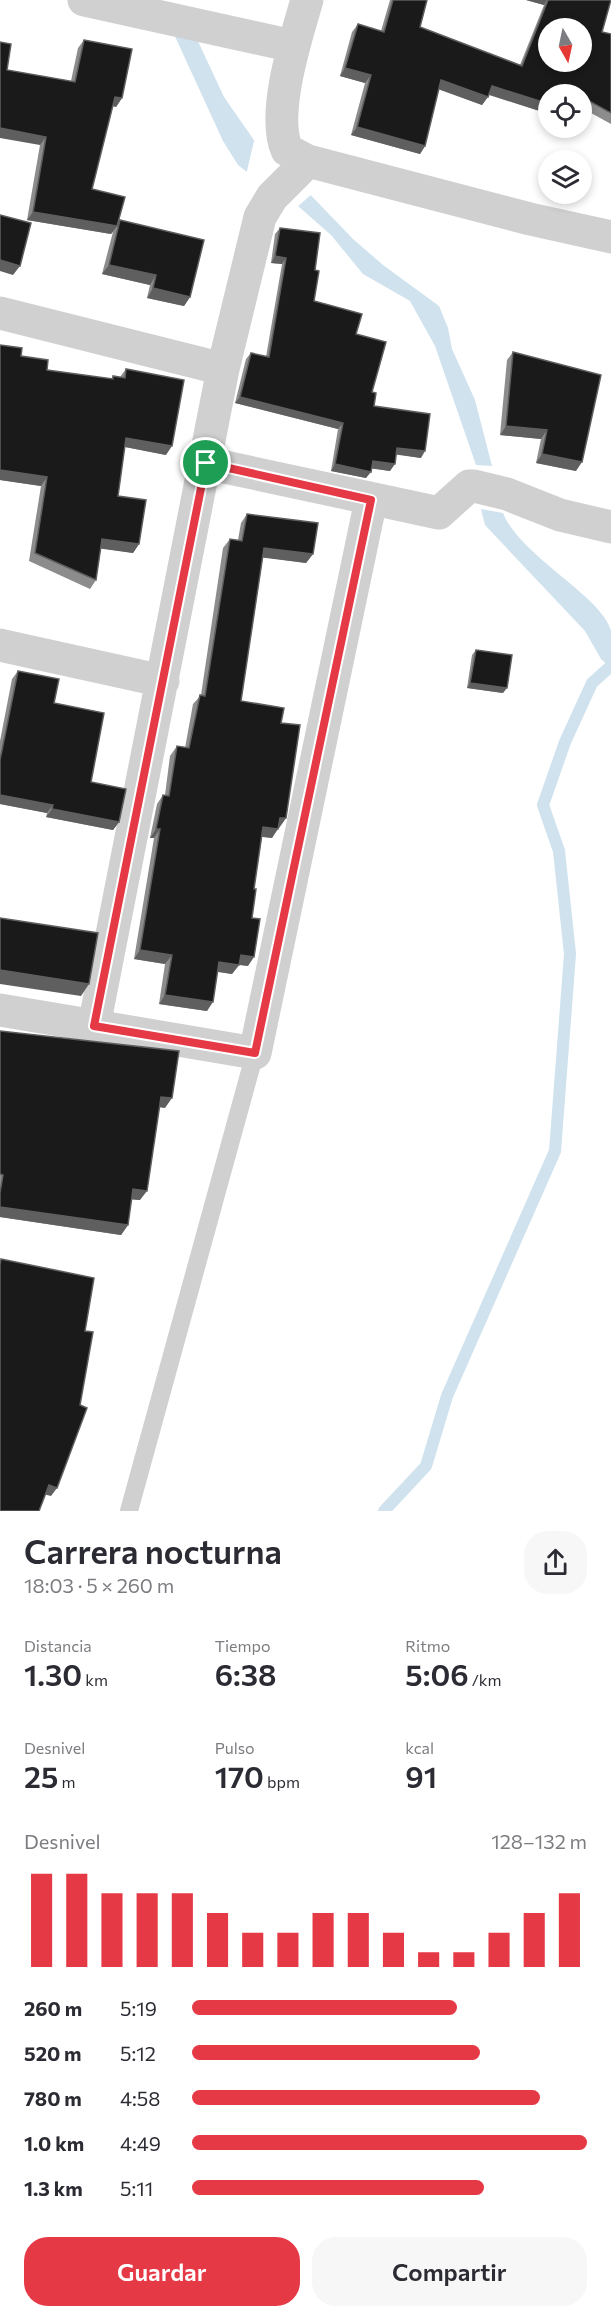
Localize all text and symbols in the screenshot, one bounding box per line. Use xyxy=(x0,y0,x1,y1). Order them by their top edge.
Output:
north arrow xyxy=(538,18,592,72)
map controls xyxy=(538,18,592,204)
button: locate xyxy=(538,84,592,138)
button: layers xyxy=(538,150,592,204)
pin xyxy=(180,437,231,488)
icon: arrive xyxy=(189,446,222,479)
text: Carrera nocturna xyxy=(24,1530,282,1571)
button: share xyxy=(524,1531,587,1594)
text: 18:03 · 5 × 260 m xyxy=(24,1573,174,1597)
text: Distancia xyxy=(24,1636,92,1655)
text: Tiempo xyxy=(215,1636,270,1655)
text: Ritmo xyxy=(405,1636,450,1655)
text: 1.30 xyxy=(24,1655,82,1692)
text: 6:38 xyxy=(215,1655,277,1692)
text: 5:06 xyxy=(405,1655,469,1692)
text: km xyxy=(82,1670,108,1689)
text: /km xyxy=(469,1670,501,1689)
text: Desnivel xyxy=(24,1738,85,1757)
text: Pulso xyxy=(215,1738,255,1757)
text: kcal xyxy=(405,1738,434,1757)
text: 25 xyxy=(24,1757,58,1794)
text: 170 xyxy=(215,1757,264,1794)
text: 91 xyxy=(405,1757,437,1794)
text: m xyxy=(58,1772,75,1791)
text: bpm xyxy=(264,1772,300,1791)
text: Desnivel xyxy=(24,1829,101,1853)
text: 128–132 m xyxy=(491,1829,587,1853)
text: 260 m xyxy=(24,1996,82,2020)
text: 5:19 xyxy=(120,1996,157,2020)
text: 520 m xyxy=(24,2041,81,2065)
text: 5:12 xyxy=(120,2041,156,2065)
text: 780 m xyxy=(24,2086,82,2110)
text: 4:58 xyxy=(120,2086,160,2110)
text: 1.0 km xyxy=(24,2131,84,2155)
text: 4:49 xyxy=(120,2131,161,2155)
text: 1.3 km xyxy=(24,2176,83,2200)
text: 5:11 xyxy=(120,2176,153,2200)
button: Guardar xyxy=(24,2237,300,2306)
button: Compartir xyxy=(312,2237,587,2306)

